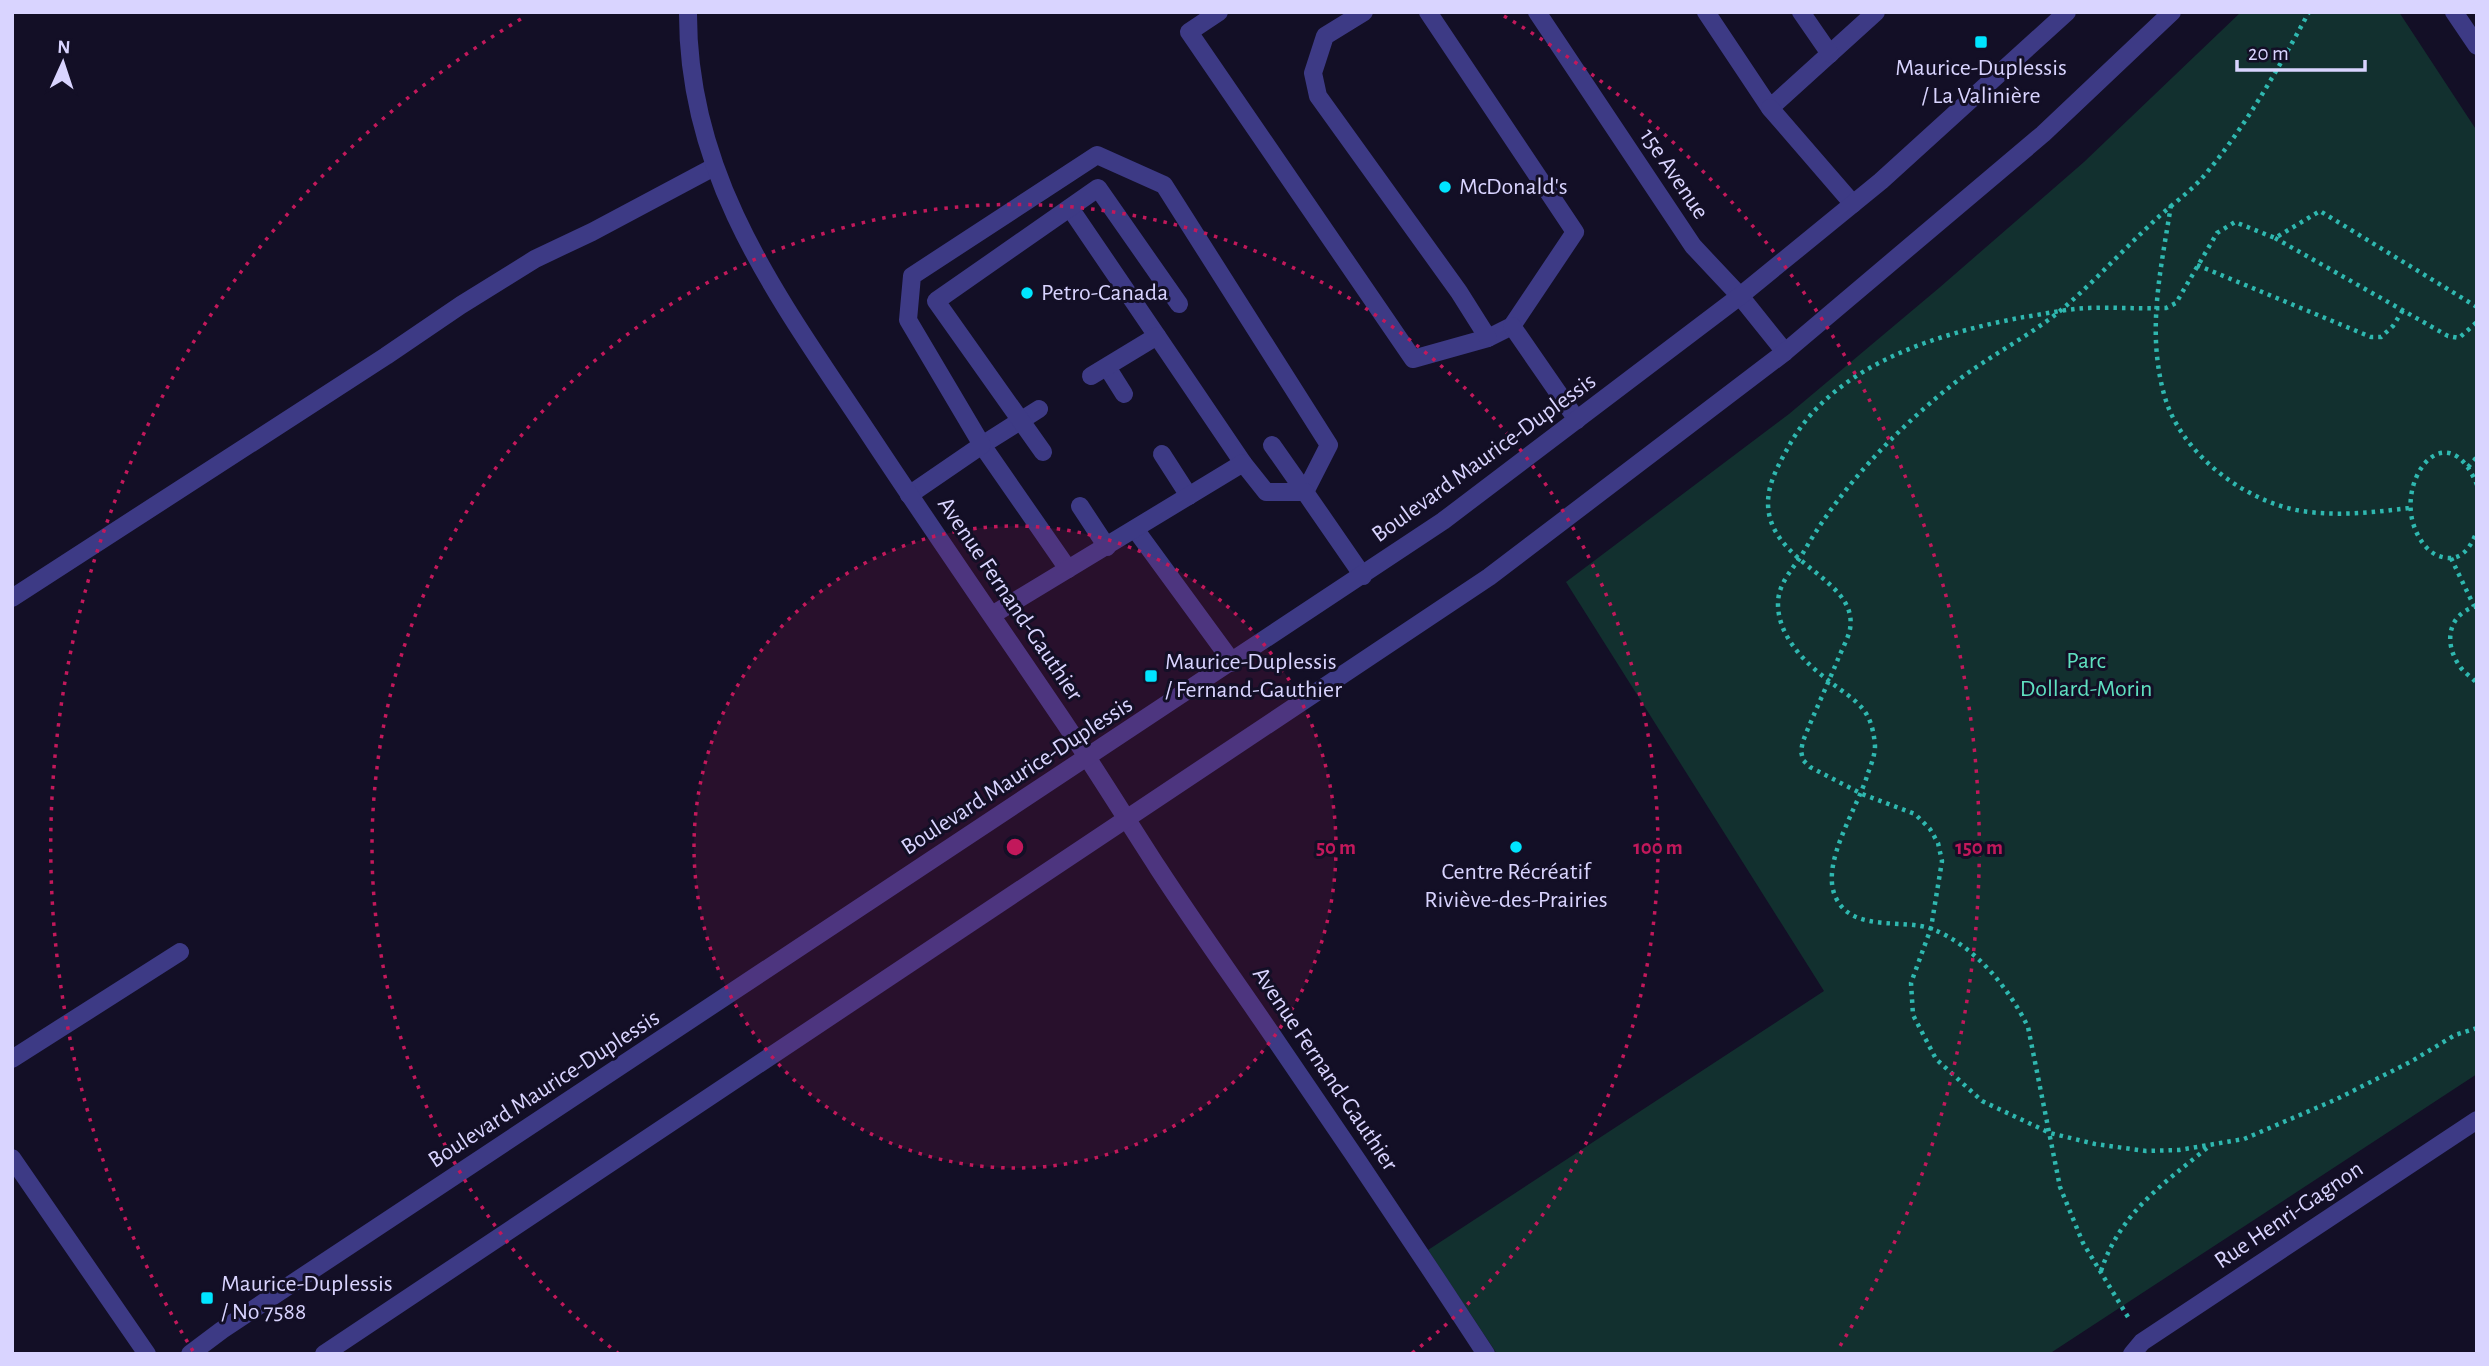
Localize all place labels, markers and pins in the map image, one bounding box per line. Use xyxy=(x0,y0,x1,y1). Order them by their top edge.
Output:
marker: Maurice-Duplessis / La Valinière xyxy=(1973,34,1989,50)
place label: Maurice-Duplessis / La Valinière xyxy=(1895,56,2067,108)
place label: McDonald's xyxy=(1459,175,1568,199)
marker: McDonald's xyxy=(1437,179,1453,195)
place label: Petro-Canada xyxy=(1041,281,1168,305)
marker: Petro-Canada xyxy=(1019,285,1035,301)
place label: Maurice-Duplessis / Fernand-Gauthier xyxy=(1165,650,1342,702)
marker: Maurice-Duplessis / Fernand-Gauthier xyxy=(1143,668,1159,684)
centre of rings xyxy=(1003,835,1027,859)
marker: Centre Récréatif Riviève-des-Prairies xyxy=(1508,839,1524,855)
place label: Centre Récréatif Riviève-des-Prairies xyxy=(1424,860,1608,912)
place label: Maurice-Duplessis / No 7588 xyxy=(221,1272,393,1324)
marker: Maurice-Duplessis / No 7588 xyxy=(199,1290,215,1306)

